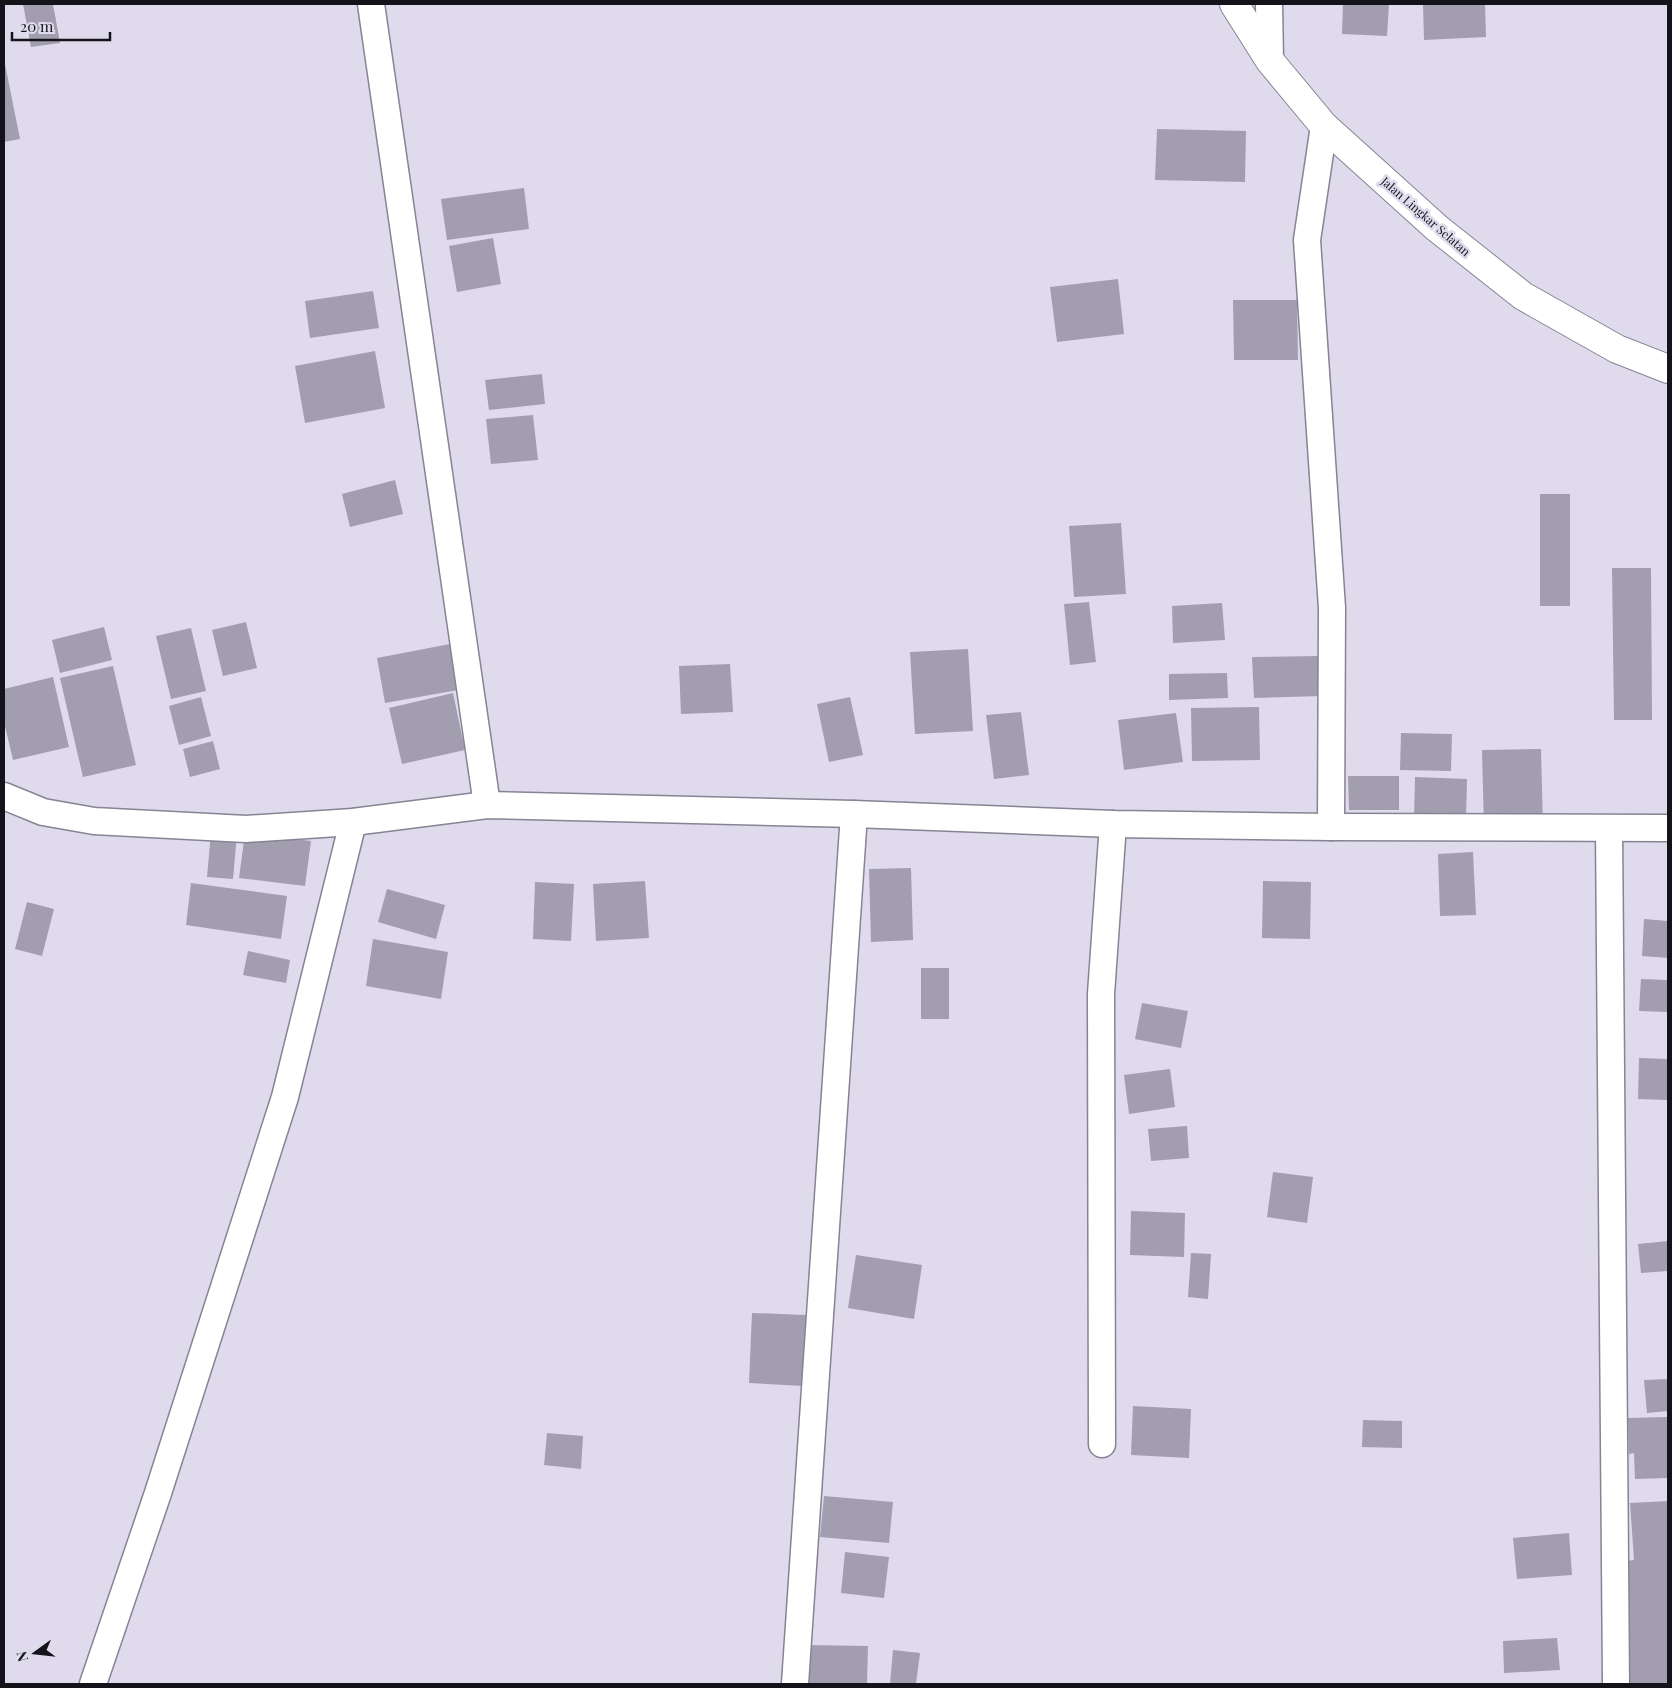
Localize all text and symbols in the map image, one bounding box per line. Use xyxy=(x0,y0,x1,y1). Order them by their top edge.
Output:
scale bar xyxy=(12,10,110,42)
text: 20 m xyxy=(20,16,54,36)
street label: Jalan Lingkar Selatan xyxy=(1377,172,1474,259)
north arrow xyxy=(10,1628,60,1678)
text: N xyxy=(11,1649,32,1664)

